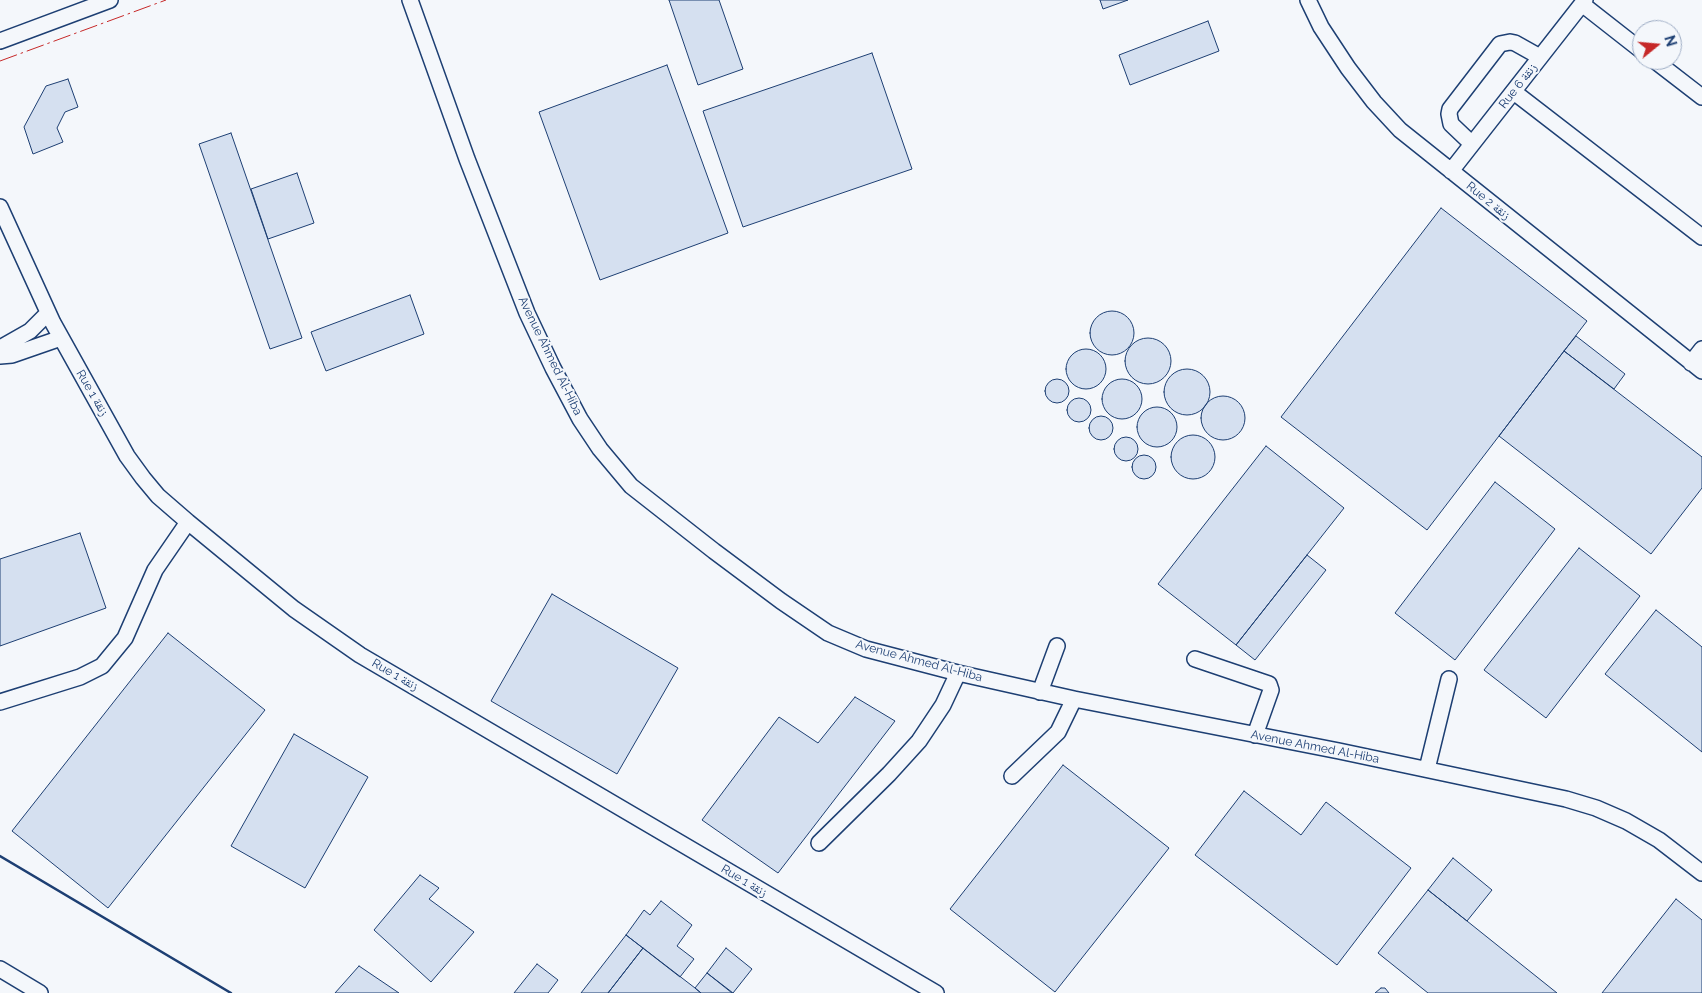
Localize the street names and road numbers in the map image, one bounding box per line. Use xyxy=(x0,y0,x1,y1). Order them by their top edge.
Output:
street label: Rue 6 زنقة xyxy=(1496,61,1540,111)
street label: Rue 2 زنقة xyxy=(1463,179,1513,223)
street label: Avenue Ahmed Al-Hiba xyxy=(515,294,585,418)
street label: Rue 1 زنقة xyxy=(73,367,111,419)
street label: Avenue Ahmed Al-Hiba xyxy=(854,637,984,685)
street label: Rue 1 زنقة xyxy=(369,656,421,694)
street label: Avenue Ahmed Al-Hiba xyxy=(1250,727,1380,767)
street label: Rue 1 زنقة xyxy=(718,862,770,900)

